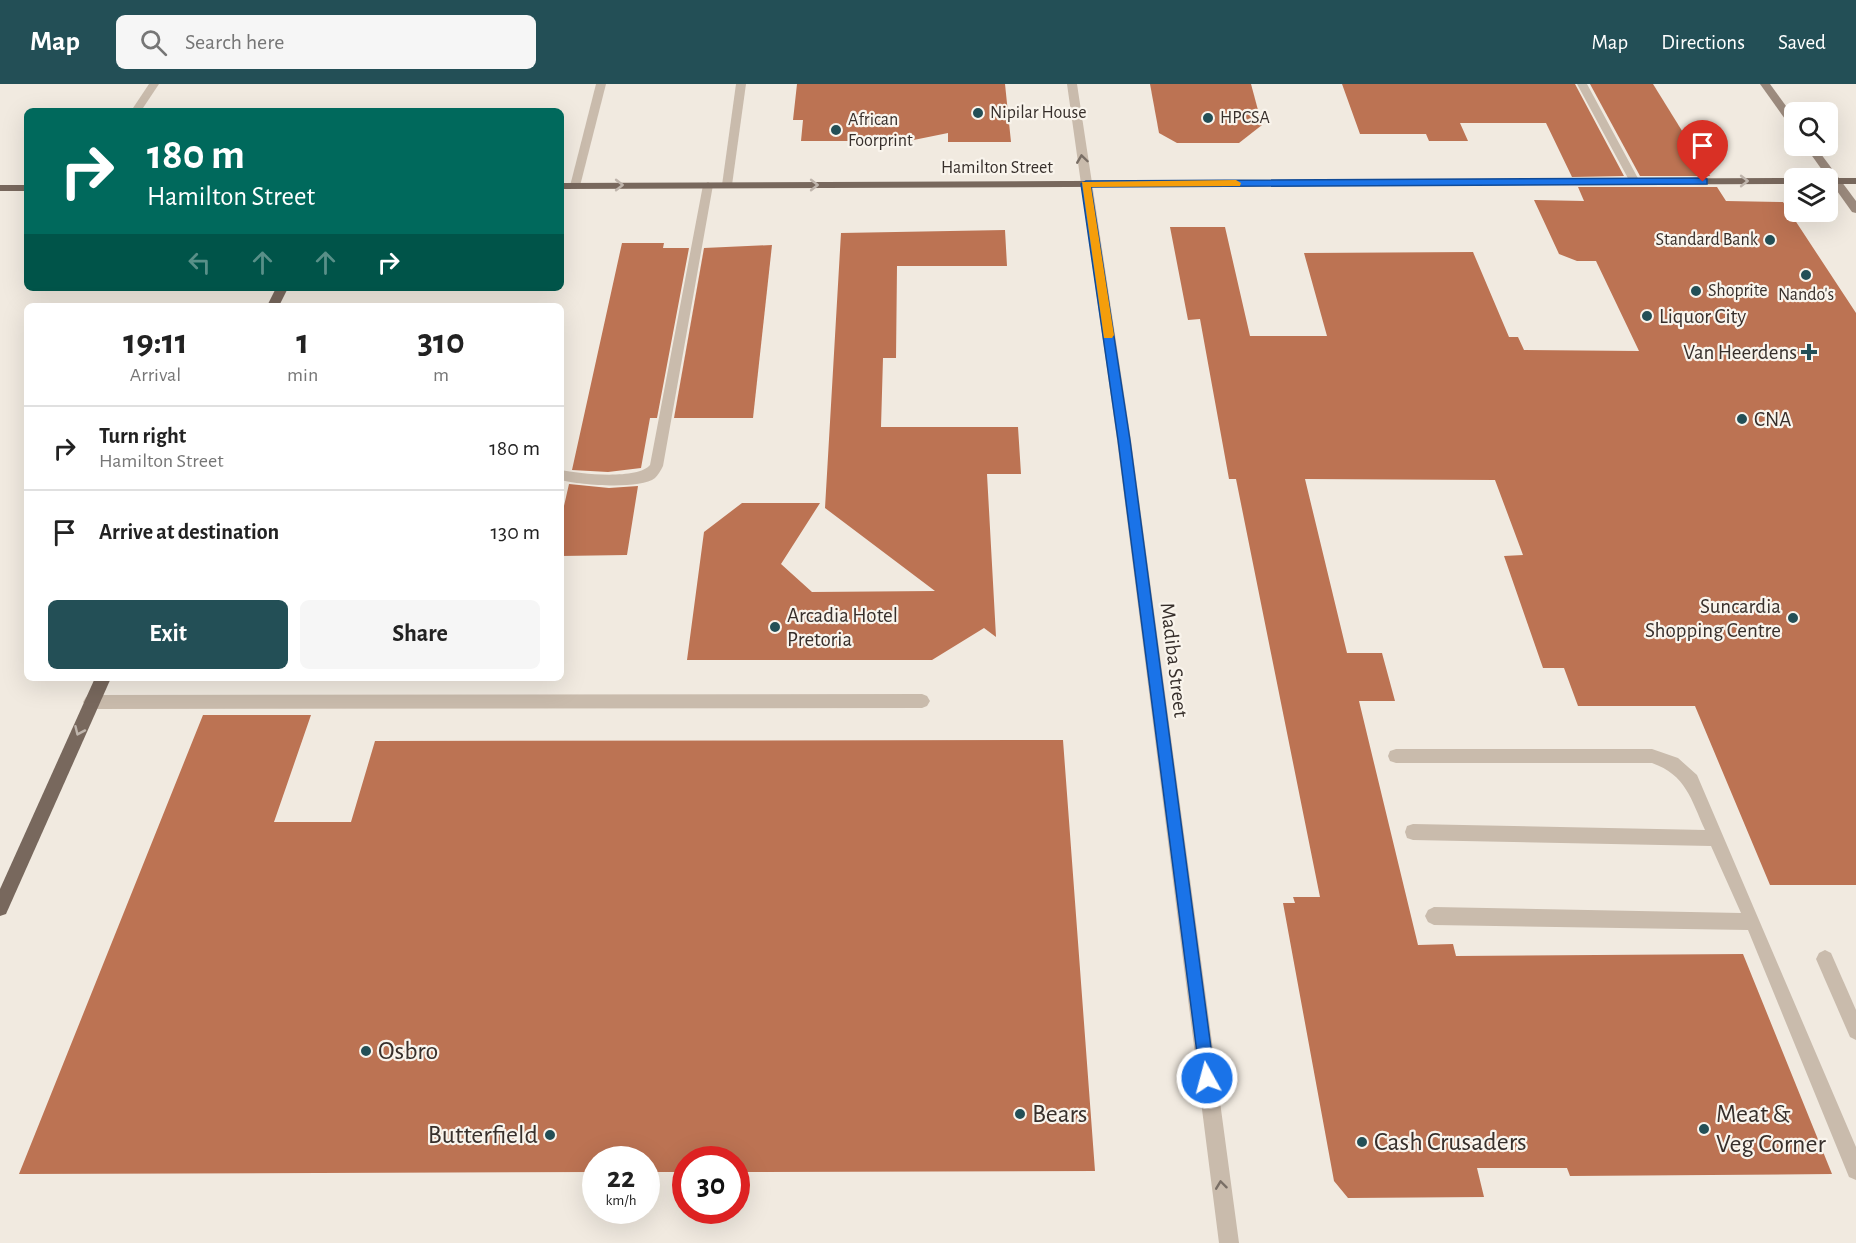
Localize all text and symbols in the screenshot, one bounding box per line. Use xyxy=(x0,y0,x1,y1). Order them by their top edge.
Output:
search box xyxy=(116,15,536,69)
icon: search xyxy=(137,26,170,59)
text: Map xyxy=(30,28,80,56)
text: Search here xyxy=(185,31,284,53)
text: Map xyxy=(1592,32,1628,53)
text: Directions xyxy=(1661,32,1745,53)
text: Saved xyxy=(1778,32,1826,53)
map controls xyxy=(1784,102,1838,222)
button: search xyxy=(1784,102,1838,156)
place label: Nipilar House xyxy=(990,104,1086,122)
marker: Nipilar House xyxy=(971,106,985,120)
place label: HPCSA xyxy=(1220,109,1271,127)
place label: African Foorprint xyxy=(848,111,913,150)
marker: HPCSA xyxy=(1201,111,1215,125)
pin xyxy=(1677,120,1728,182)
marker: African Foorprint xyxy=(829,123,843,137)
icon: arrive xyxy=(1686,129,1719,162)
icon: right xyxy=(48,132,126,210)
text: 180 m xyxy=(147,134,245,176)
one-way arrow xyxy=(1077,155,1089,164)
street label: Hamilton Street xyxy=(941,159,1053,177)
button: layers xyxy=(1784,168,1838,222)
one-way arrow xyxy=(1740,175,1749,187)
one-way arrow xyxy=(615,179,624,192)
one-way arrow xyxy=(810,179,819,191)
text: Hamilton Street xyxy=(147,183,315,210)
place label: Standard Bank xyxy=(1655,231,1759,249)
marker: Standard Bank xyxy=(1763,233,1777,247)
icon: left xyxy=(183,246,216,279)
icon: ahead xyxy=(246,246,279,279)
icon: ahead xyxy=(309,246,342,279)
icon: right xyxy=(372,246,405,279)
marker: Nando's xyxy=(1799,268,1813,282)
place label: Shoprite xyxy=(1708,282,1767,300)
marker: Shoprite xyxy=(1689,284,1703,298)
place label: Nando's xyxy=(1778,286,1834,304)
place label: Liquor City xyxy=(1659,306,1746,327)
marker: Liquor City xyxy=(1640,309,1654,323)
text: 19:11 xyxy=(123,324,188,360)
text: 1 xyxy=(296,324,309,360)
text: 310 xyxy=(417,324,465,360)
place label: Van Heerdens xyxy=(1683,342,1797,363)
marker: Van Heerdens xyxy=(1802,345,1816,359)
text: Arrival xyxy=(130,365,181,385)
text: min xyxy=(287,365,318,385)
text: m xyxy=(433,365,449,385)
place label: CNA xyxy=(1754,409,1791,430)
marker: CNA xyxy=(1735,412,1749,426)
text: Turn right xyxy=(99,425,186,447)
icon: right xyxy=(48,432,81,465)
text: 180 m xyxy=(489,437,540,459)
text: Hamilton Street xyxy=(99,451,224,471)
icon: arrive xyxy=(48,516,81,549)
text: Arrive at destination xyxy=(99,521,279,543)
text: 130 m xyxy=(491,521,540,543)
place label: Suncardia Shopping Centre xyxy=(1645,596,1781,641)
button: Exit xyxy=(48,600,288,669)
button: Share xyxy=(300,600,540,669)
street label: Madiba Street xyxy=(1157,601,1191,719)
place label: Arcadia Hotel Pretoria xyxy=(787,605,898,650)
marker: Suncardia Shopping Centre xyxy=(1786,611,1800,625)
marker: Arcadia Hotel Pretoria xyxy=(768,620,782,634)
one-way arrow xyxy=(74,725,86,736)
place label: Osbro xyxy=(378,1038,438,1064)
marker: Osbro xyxy=(359,1044,373,1058)
position arrow xyxy=(1175,1046,1239,1110)
place label: Bears xyxy=(1032,1101,1087,1127)
place label: Meat & Veg Corner xyxy=(1716,1101,1827,1157)
marker: Bears xyxy=(1013,1107,1027,1121)
place label: Butterfield xyxy=(428,1122,538,1148)
marker: Meat & Veg Corner xyxy=(1697,1122,1711,1136)
marker: Butterfield xyxy=(543,1128,557,1142)
place label: Cash Crusaders xyxy=(1374,1129,1527,1155)
marker: Cash Crusaders xyxy=(1355,1135,1369,1149)
speed limit sign: 30 xyxy=(672,1146,750,1224)
text: 22 xyxy=(607,1163,635,1193)
one-way arrow xyxy=(1215,1180,1228,1190)
text: km/h xyxy=(606,1193,636,1208)

